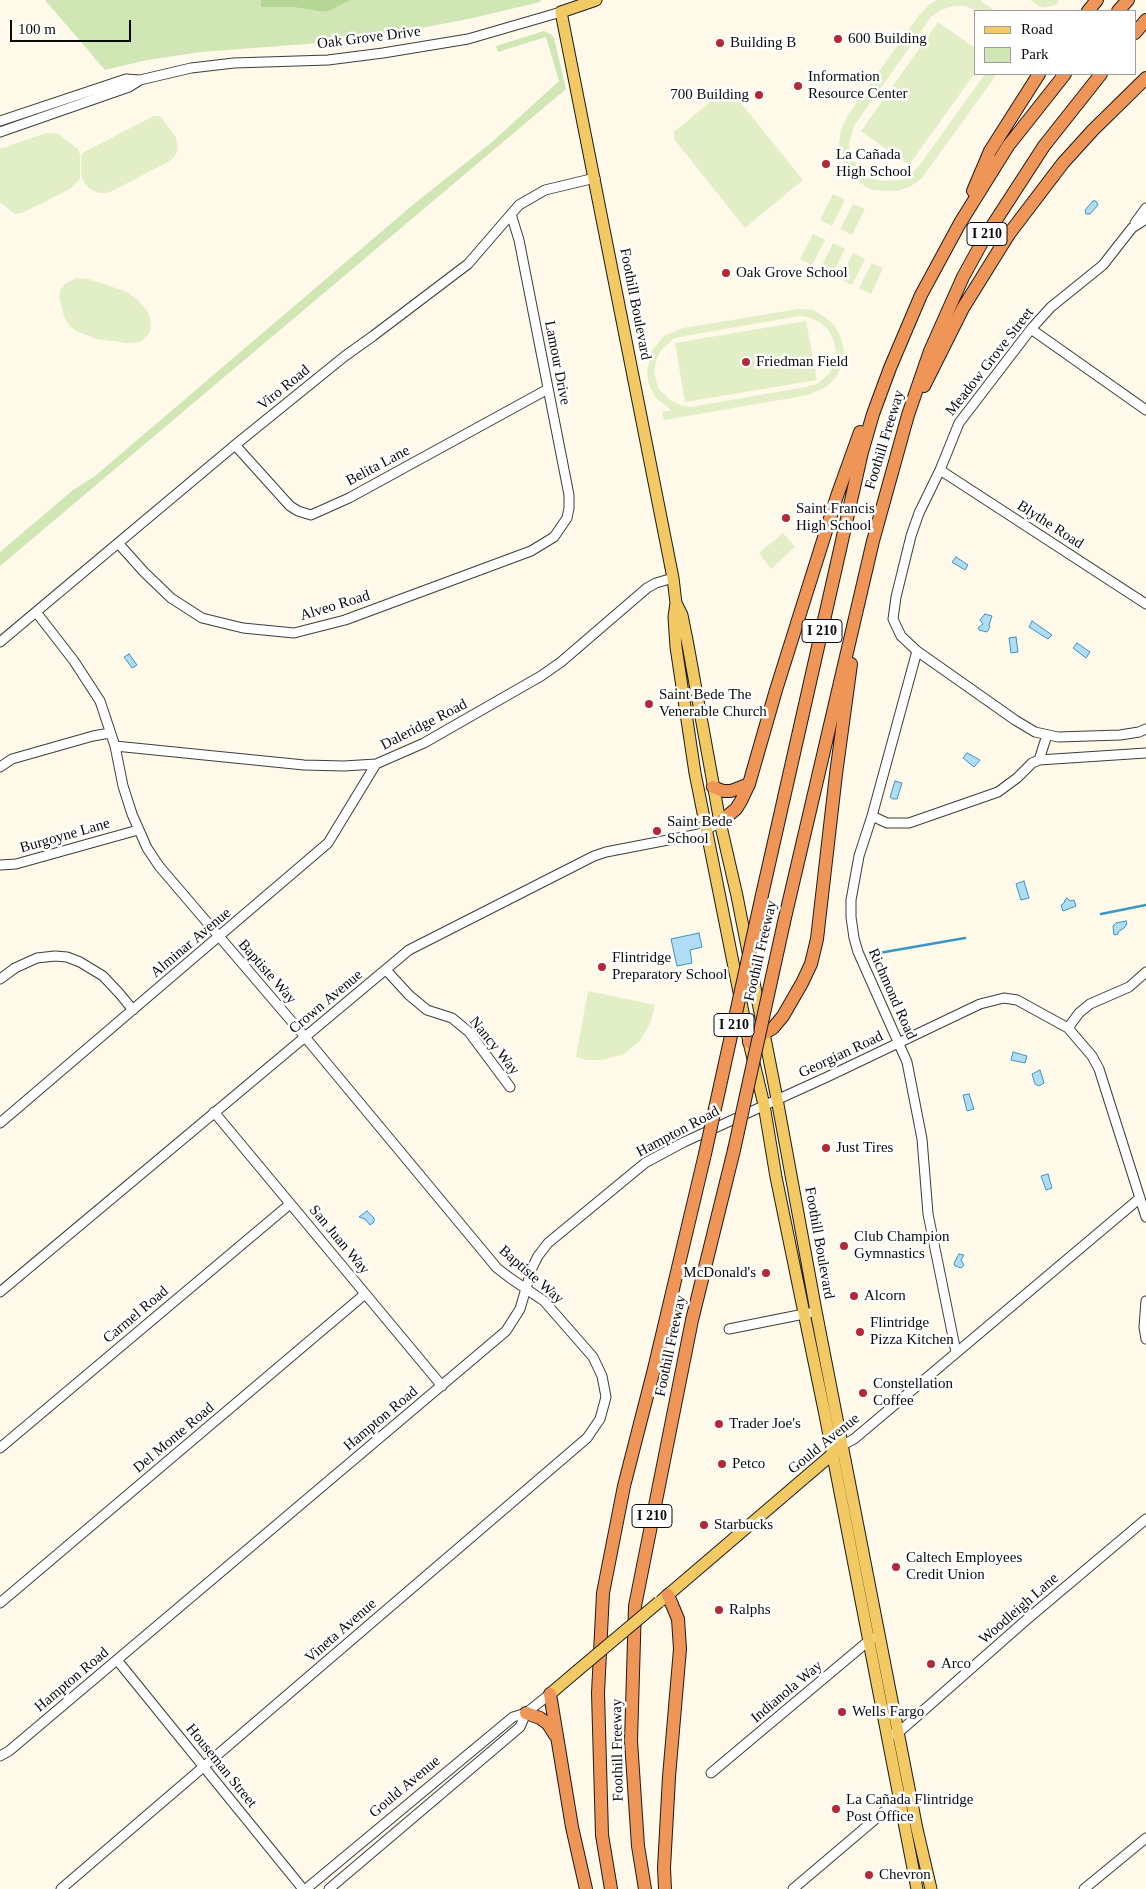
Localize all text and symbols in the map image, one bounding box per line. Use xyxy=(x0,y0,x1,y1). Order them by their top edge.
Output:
scale bar xyxy=(12,10,134,42)
legend xyxy=(974,10,1136,75)
text: 100 m xyxy=(18,21,56,37)
text: Road xyxy=(1021,21,1053,37)
street label: Oak Grove Drive xyxy=(316,23,422,53)
place label: 600 Building xyxy=(848,30,927,48)
marker: 600 Building xyxy=(832,33,844,45)
place label: Building B xyxy=(730,34,796,52)
marker: Building B xyxy=(714,37,726,49)
text: Park xyxy=(1021,46,1049,62)
place label: Information Resource Center xyxy=(808,68,908,103)
marker: Information Resource Center xyxy=(792,80,804,92)
place label: 700 Building xyxy=(670,86,749,104)
marker: 700 Building xyxy=(753,89,765,101)
place label: La Cañada High School xyxy=(836,146,911,181)
marker: La Cañada High School xyxy=(820,158,832,170)
road number: I 210 xyxy=(967,222,1007,245)
street label: Foothill Boulevard xyxy=(615,246,655,362)
place label: Oak Grove School xyxy=(736,264,848,282)
marker: Oak Grove School xyxy=(720,267,732,279)
street label: Meadow Grove Street xyxy=(942,304,1038,420)
street label: Lamour Drive xyxy=(540,319,574,407)
place label: Friedman Field xyxy=(756,353,848,371)
marker: Friedman Field xyxy=(740,356,752,368)
street label: Viro Road xyxy=(254,361,314,415)
street label: Foothill Freeway xyxy=(861,388,909,492)
street label: Belita Lane xyxy=(343,442,413,490)
street label: Blythe Road xyxy=(1013,497,1087,553)
place label: Saint Francis High School xyxy=(796,500,875,535)
marker: Saint Francis High School xyxy=(780,512,792,524)
street label: Alveo Road xyxy=(298,587,372,625)
road number: I 210 xyxy=(802,620,842,642)
place label: Saint Bede The Venerable Church xyxy=(659,686,767,721)
street label: Daleridge Road xyxy=(378,696,470,754)
marker: Saint Bede The Venerable Church xyxy=(643,698,655,710)
place label: Saint Bede School xyxy=(667,813,732,848)
street label: Burgoyne Lane xyxy=(18,815,112,857)
marker: Saint Bede School xyxy=(651,825,663,837)
street label: Foothill Freeway xyxy=(741,899,781,1003)
street label: Alminar Avenue xyxy=(147,904,235,982)
street label: Baptiste Way xyxy=(234,936,300,1008)
street label: Richmond Road xyxy=(864,946,920,1042)
place label: Flintridge Preparatory School xyxy=(612,949,727,984)
marker: Flintridge Preparatory School xyxy=(596,961,608,973)
street label: Crown Avenue xyxy=(286,966,366,1038)
street label: Nancy Way xyxy=(465,1013,523,1079)
road number: I 210 xyxy=(714,1014,754,1036)
street label: Georgian Road xyxy=(796,1028,886,1082)
street label: Hampton Road xyxy=(633,1103,723,1161)
place label: Just Tires xyxy=(836,1139,893,1157)
marker: Just Tires xyxy=(820,1142,832,1154)
street label: Foothill Boulevard xyxy=(800,1185,838,1301)
street label: San Juan Way xyxy=(305,1202,373,1278)
place label: Club Champion Gymnastics xyxy=(854,1228,949,1263)
marker: Club Champion Gymnastics xyxy=(838,1240,850,1252)
street label: Baptiste Way xyxy=(495,1242,567,1308)
place label: McDonald's xyxy=(683,1264,756,1282)
marker: McDonald's xyxy=(760,1267,772,1279)
street label: Carmel Road xyxy=(100,1283,172,1347)
place label: Alcorn xyxy=(864,1287,906,1305)
marker: Alcorn xyxy=(848,1290,860,1302)
street label: Foothill Freeway xyxy=(651,1294,691,1398)
place label: Flintridge Pizza Kitchen xyxy=(870,1314,954,1349)
marker: Flintridge Pizza Kitchen xyxy=(854,1326,866,1338)
place label: Constellation Coffee xyxy=(873,1375,953,1410)
street label: Hampton Road xyxy=(340,1383,422,1455)
marker: Constellation Coffee xyxy=(857,1387,869,1399)
street label: Del Monte Road xyxy=(130,1399,218,1477)
street label: Gould Avenue xyxy=(785,1410,863,1478)
place label: Trader Joe's xyxy=(729,1415,801,1433)
marker: Trader Joe's xyxy=(713,1418,725,1430)
place label: Petco xyxy=(732,1455,765,1473)
marker: Petco xyxy=(716,1458,728,1470)
road number: I 210 xyxy=(632,1504,672,1528)
place label: Starbucks xyxy=(714,1516,773,1534)
marker: Starbucks xyxy=(698,1519,710,1531)
place label: Caltech Employees Credit Union xyxy=(906,1549,1022,1584)
marker: Caltech Employees Credit Union xyxy=(890,1561,902,1573)
street label: Woodleigh Lane xyxy=(976,1570,1062,1648)
street label: Vineta Avenue xyxy=(302,1595,380,1667)
place label: Ralphs xyxy=(729,1601,771,1619)
marker: Ralphs xyxy=(713,1604,725,1616)
street label: Hampton Road xyxy=(31,1644,113,1716)
place label: Arco xyxy=(941,1655,971,1673)
street label: Indianola Way xyxy=(748,1657,826,1727)
marker: Arco xyxy=(925,1658,937,1670)
street label: Foothill Freeway xyxy=(608,1698,628,1802)
place label: Wells Fargo xyxy=(852,1703,924,1721)
marker: Wells Fargo xyxy=(836,1706,848,1718)
street label: Houseman Street xyxy=(182,1720,260,1812)
street label: Gould Avenue xyxy=(366,1752,444,1822)
place label: La Cañada Flintridge Post Office xyxy=(846,1791,973,1826)
marker: La Cañada Flintridge Post Office xyxy=(830,1803,842,1815)
place label: Chevron xyxy=(879,1866,931,1884)
marker: Chevron xyxy=(863,1869,875,1881)

